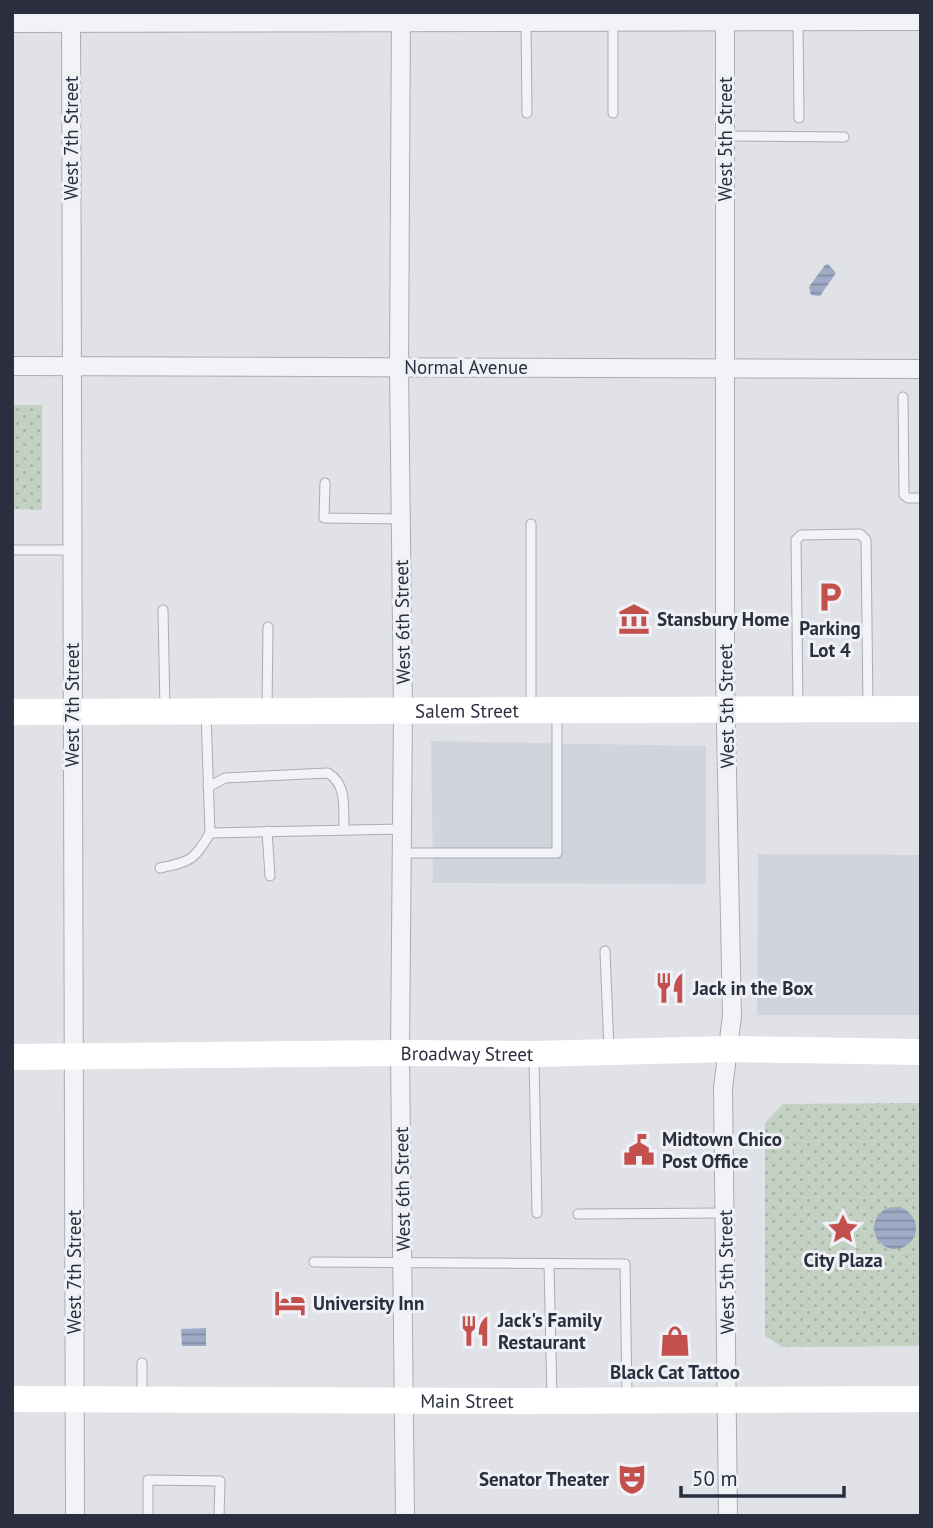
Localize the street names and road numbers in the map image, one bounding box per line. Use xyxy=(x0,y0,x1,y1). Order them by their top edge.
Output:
street label: West 7th Street xyxy=(59,75,83,200)
street label: West 5th Street xyxy=(713,76,737,201)
street label: Normal Avenue xyxy=(404,355,528,379)
street label: West 6th Street xyxy=(389,559,415,685)
street label: West 7th Street xyxy=(60,642,84,767)
street label: West 5th Street xyxy=(713,643,739,769)
street label: Salem Street xyxy=(415,698,520,723)
street label: Broadway Street xyxy=(401,1041,534,1066)
street label: West 6th Street xyxy=(389,1126,415,1252)
street label: West 7th Street xyxy=(62,1209,86,1334)
street label: West 5th Street xyxy=(713,1209,739,1335)
street label: Main Street xyxy=(420,1389,514,1413)

